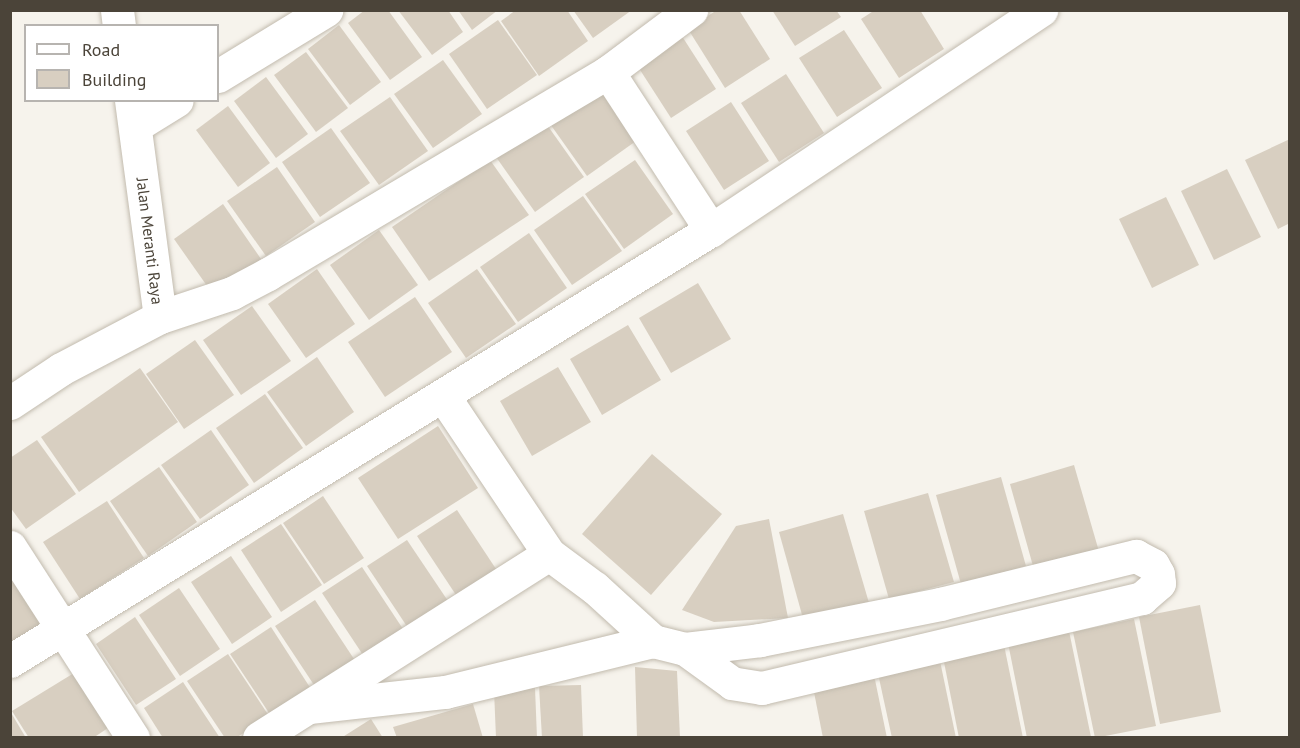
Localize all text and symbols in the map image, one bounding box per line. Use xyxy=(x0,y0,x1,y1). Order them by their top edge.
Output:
legend xyxy=(24,24,219,102)
text: Road xyxy=(82,38,120,61)
text: Building xyxy=(82,68,146,91)
street label: Jalan Meranti Raya xyxy=(133,176,167,306)

